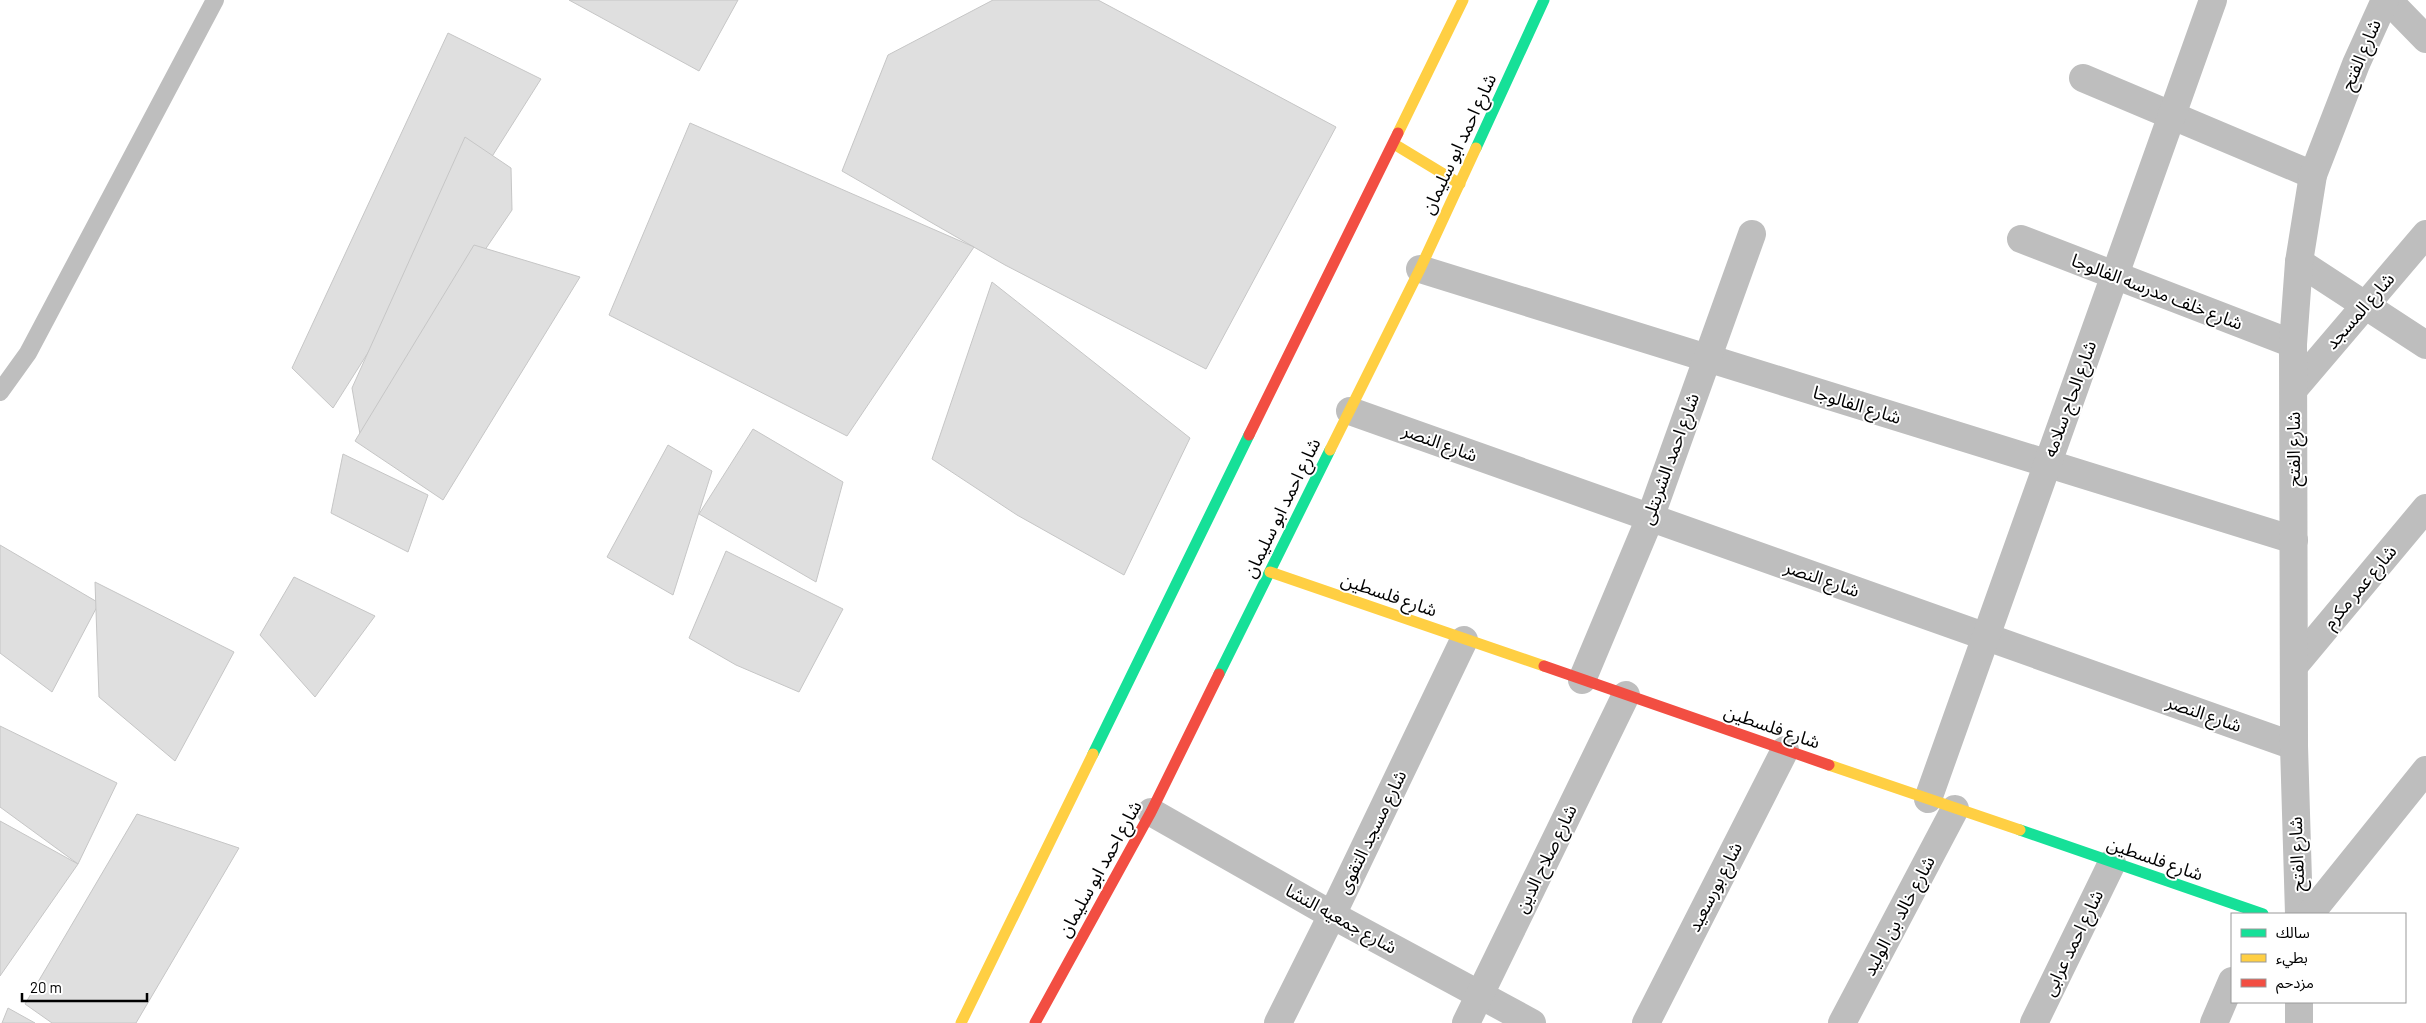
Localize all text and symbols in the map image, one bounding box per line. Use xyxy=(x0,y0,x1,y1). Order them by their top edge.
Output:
street label: شارع الفتح xyxy=(2335,16,2389,95)
street label: شارع احمد ابو سليمان xyxy=(1416,70,1504,219)
street label: شارع خلف مدرسه الفالوجا xyxy=(2067,248,2246,338)
street label: شارع المسجد xyxy=(2320,268,2402,356)
street label: شارع الحاج سلامه xyxy=(2038,337,2104,461)
street label: شارع الفالوجا xyxy=(1809,380,1904,432)
street label: شارع احمد الشربتلى xyxy=(1635,390,1707,529)
street label: شارع الفتح xyxy=(2282,412,2308,486)
street label: شارع النصر xyxy=(1398,418,1481,469)
street label: شارع احمد ابو سليمان xyxy=(1238,434,1328,583)
street label: شارع عمر مكرم xyxy=(2318,540,2404,635)
street label: شارع النصر xyxy=(1780,555,1863,605)
street label: شارع فلسطين xyxy=(1337,567,1440,625)
street label: شارع النصر xyxy=(2162,690,2245,740)
street label: شارع فلسطين xyxy=(1720,699,1823,757)
street label: شارع مسجد التقوى xyxy=(1332,766,1414,899)
street label: شارع احمد ابو سليمان xyxy=(1053,796,1149,943)
street label: شارع صلاح الدين xyxy=(1509,801,1584,918)
street label: شارع الفتح xyxy=(2284,816,2312,892)
street label: شارع فلسطين xyxy=(2103,831,2206,889)
street label: شارع بورسعيد xyxy=(1682,838,1750,937)
street label: شارع خالد بن الوليد xyxy=(1857,852,1942,981)
street label: شارع جمعيه النشا xyxy=(1280,878,1401,961)
street label: شارع احمد عرابى xyxy=(2037,886,2111,1001)
legend xyxy=(2231,913,2406,1003)
text: سالك xyxy=(2276,923,2310,941)
text: بطيء xyxy=(2276,948,2308,969)
scale bar xyxy=(22,970,148,1002)
text: مزدحم xyxy=(2276,973,2314,994)
text: 20 m xyxy=(30,978,62,996)

